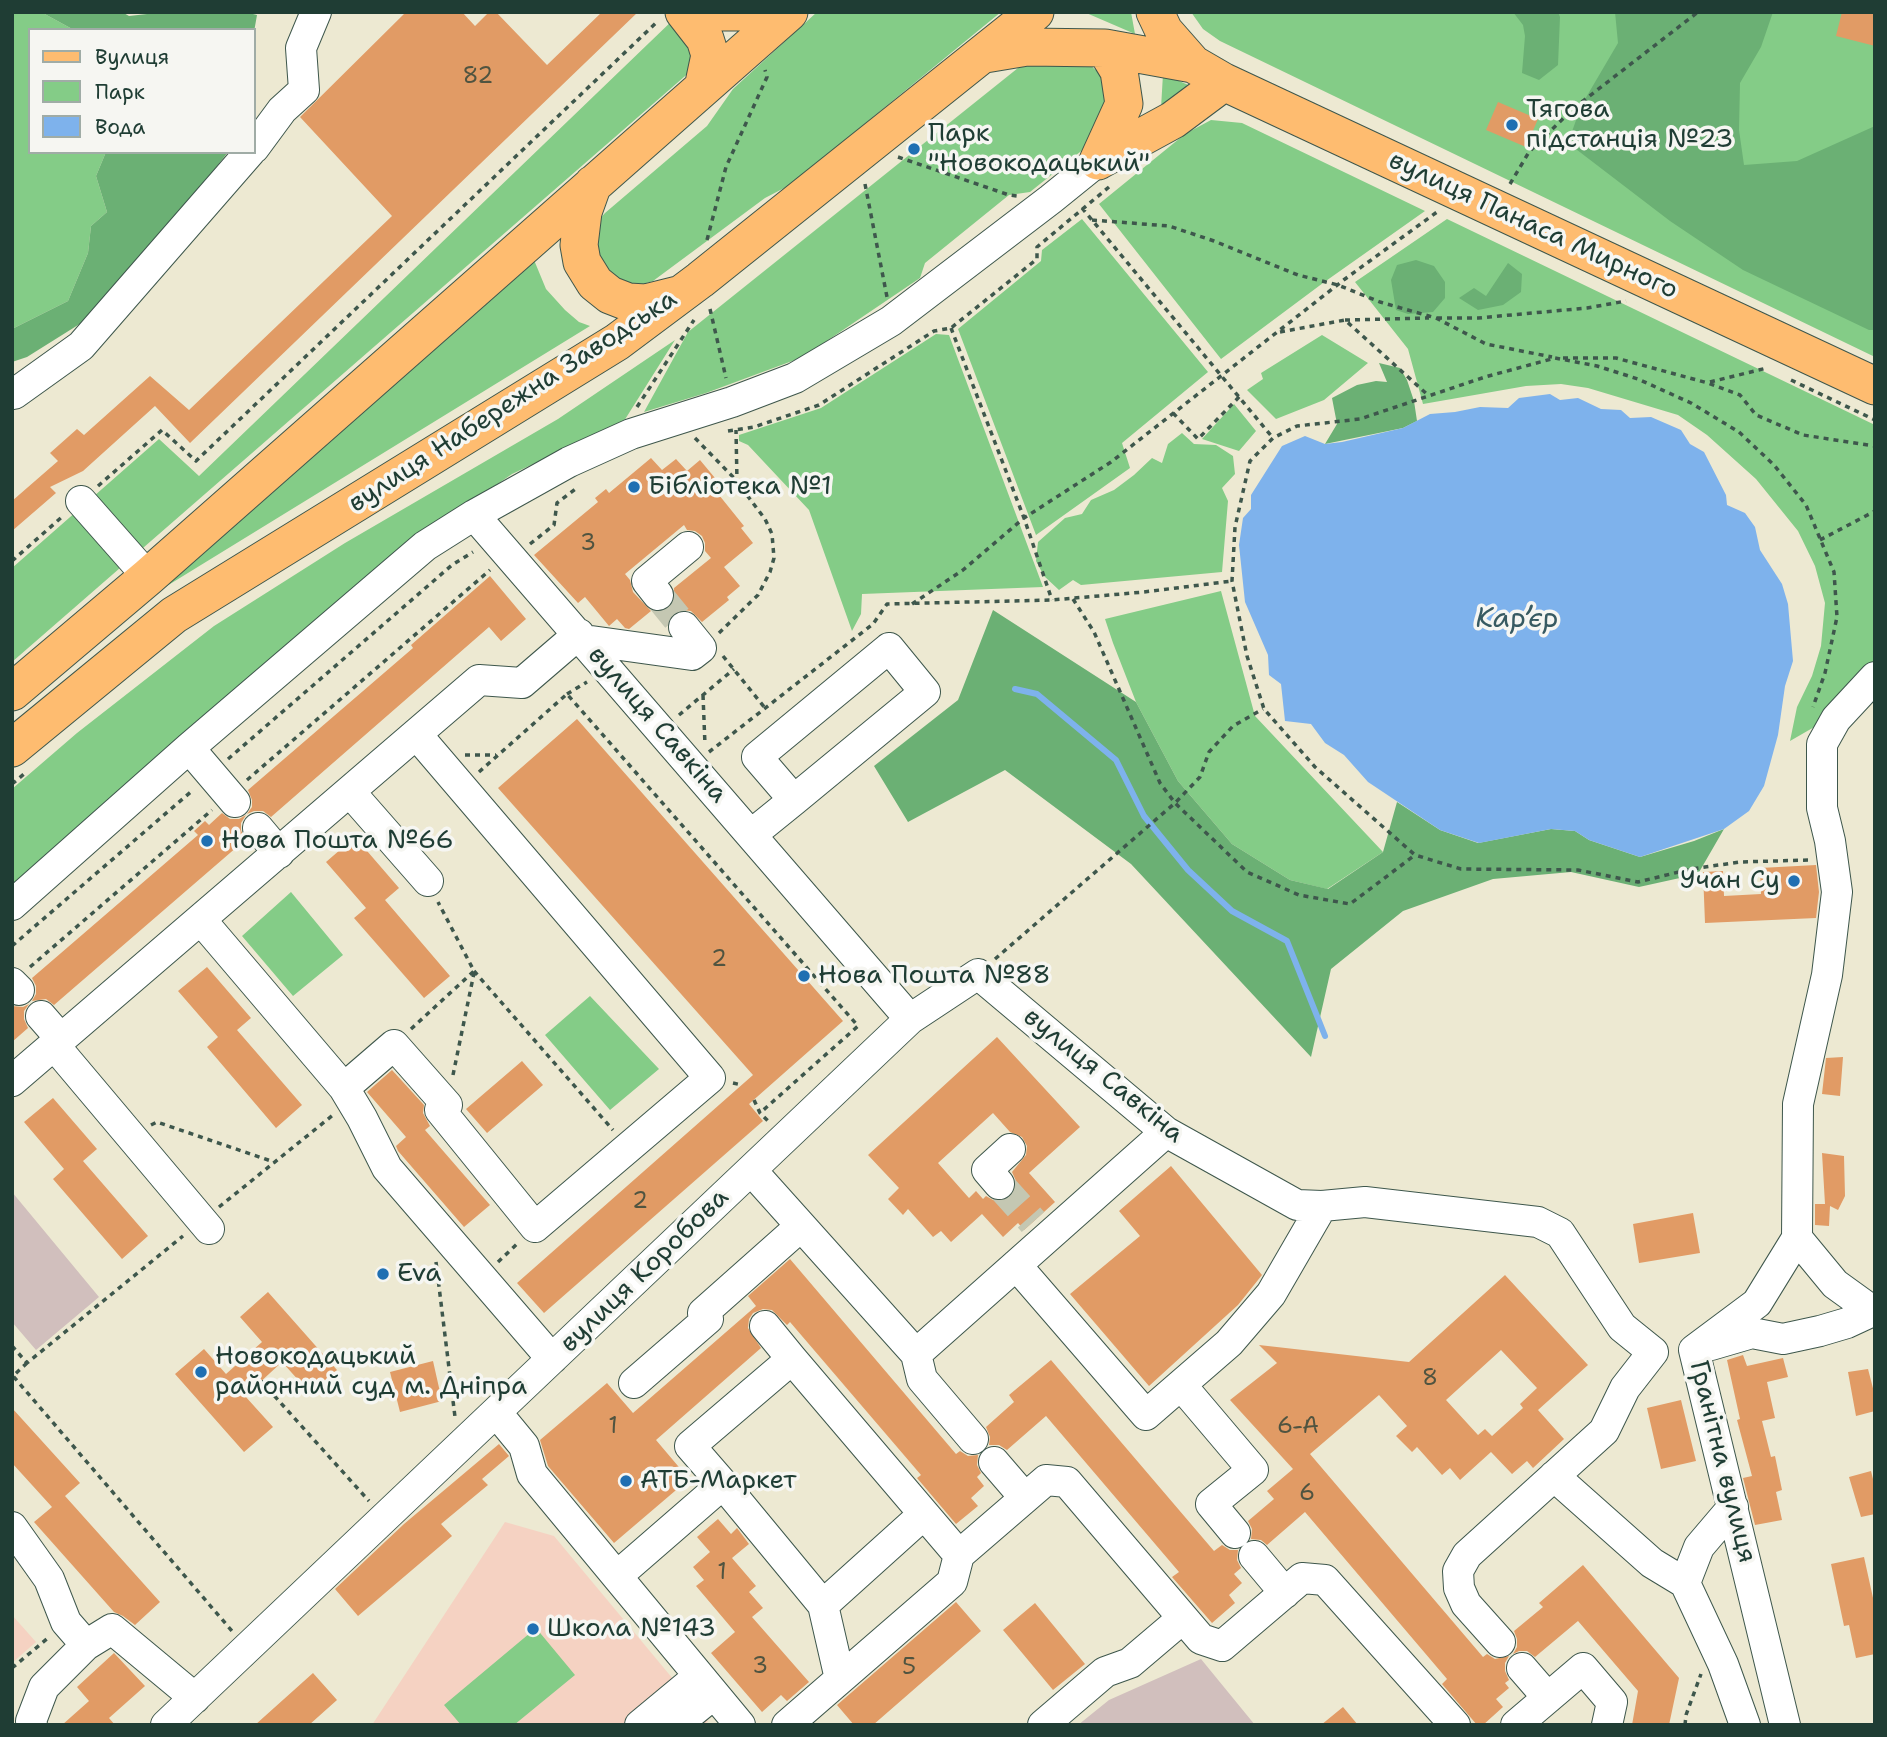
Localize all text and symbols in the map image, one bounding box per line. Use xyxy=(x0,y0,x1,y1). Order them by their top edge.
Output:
legend xyxy=(28,28,256,154)
text: Вулиця xyxy=(95,43,169,71)
house number: 82 xyxy=(463,63,493,91)
text: Парк xyxy=(95,78,145,106)
place label: Тягова пiдстанцiя №23 xyxy=(1526,94,1733,156)
text: Вода xyxy=(95,113,145,141)
marker: Тягова пiдстанцiя №23 xyxy=(1504,117,1520,133)
place label: Парк "Новокодацький" xyxy=(928,118,1150,180)
marker: Парк "Новокодацький" xyxy=(906,141,922,157)
street label: вулиця Панаса Мирного xyxy=(1384,145,1682,307)
street label: вулиця Набережна Заводська xyxy=(343,284,683,520)
place label: Бібліотека №1 xyxy=(648,471,832,503)
marker: Бібліотека №1 xyxy=(626,479,642,495)
house number: 3 xyxy=(580,530,596,558)
water label: Кар’єр xyxy=(1475,603,1559,637)
street label: вулиця Савкіна xyxy=(581,640,733,810)
place label: Нова Пошта №66 xyxy=(221,825,454,857)
marker: Нова Пошта №66 xyxy=(199,833,215,849)
place label: Учан Су xyxy=(1680,865,1780,897)
marker: Учан Су xyxy=(1786,873,1802,889)
house number: 2 xyxy=(711,946,727,974)
place label: Нова Пошта №88 xyxy=(818,960,1051,992)
marker: Нова Пошта №88 xyxy=(796,968,812,984)
street label: вулиця Савкіна xyxy=(1017,1002,1189,1150)
street label: вулиця Коробова xyxy=(554,1182,736,1360)
house number: 2 xyxy=(632,1188,648,1216)
place label: Eva xyxy=(397,1258,441,1290)
marker: Eva xyxy=(375,1266,391,1282)
place label: Новокодацький районний суд м. Дніпра xyxy=(215,1341,527,1402)
street label: Гранітна вулиця xyxy=(1682,1358,1762,1566)
marker: Новокодацький районний суд м. Дніпра xyxy=(193,1364,209,1380)
house number: 8 xyxy=(1422,1365,1438,1393)
house number: 1 xyxy=(608,1413,618,1441)
house number: 6-А xyxy=(1277,1413,1319,1441)
place label: АТБ-Маркет xyxy=(640,1465,797,1497)
marker: АТБ-Маркет xyxy=(618,1473,634,1489)
house number: 6 xyxy=(1299,1480,1315,1508)
house number: 1 xyxy=(717,1559,727,1587)
place label: Школа №143 xyxy=(547,1613,716,1645)
marker: Школа №143 xyxy=(525,1621,541,1637)
house number: 3 xyxy=(752,1653,768,1681)
house number: 5 xyxy=(902,1654,916,1682)

